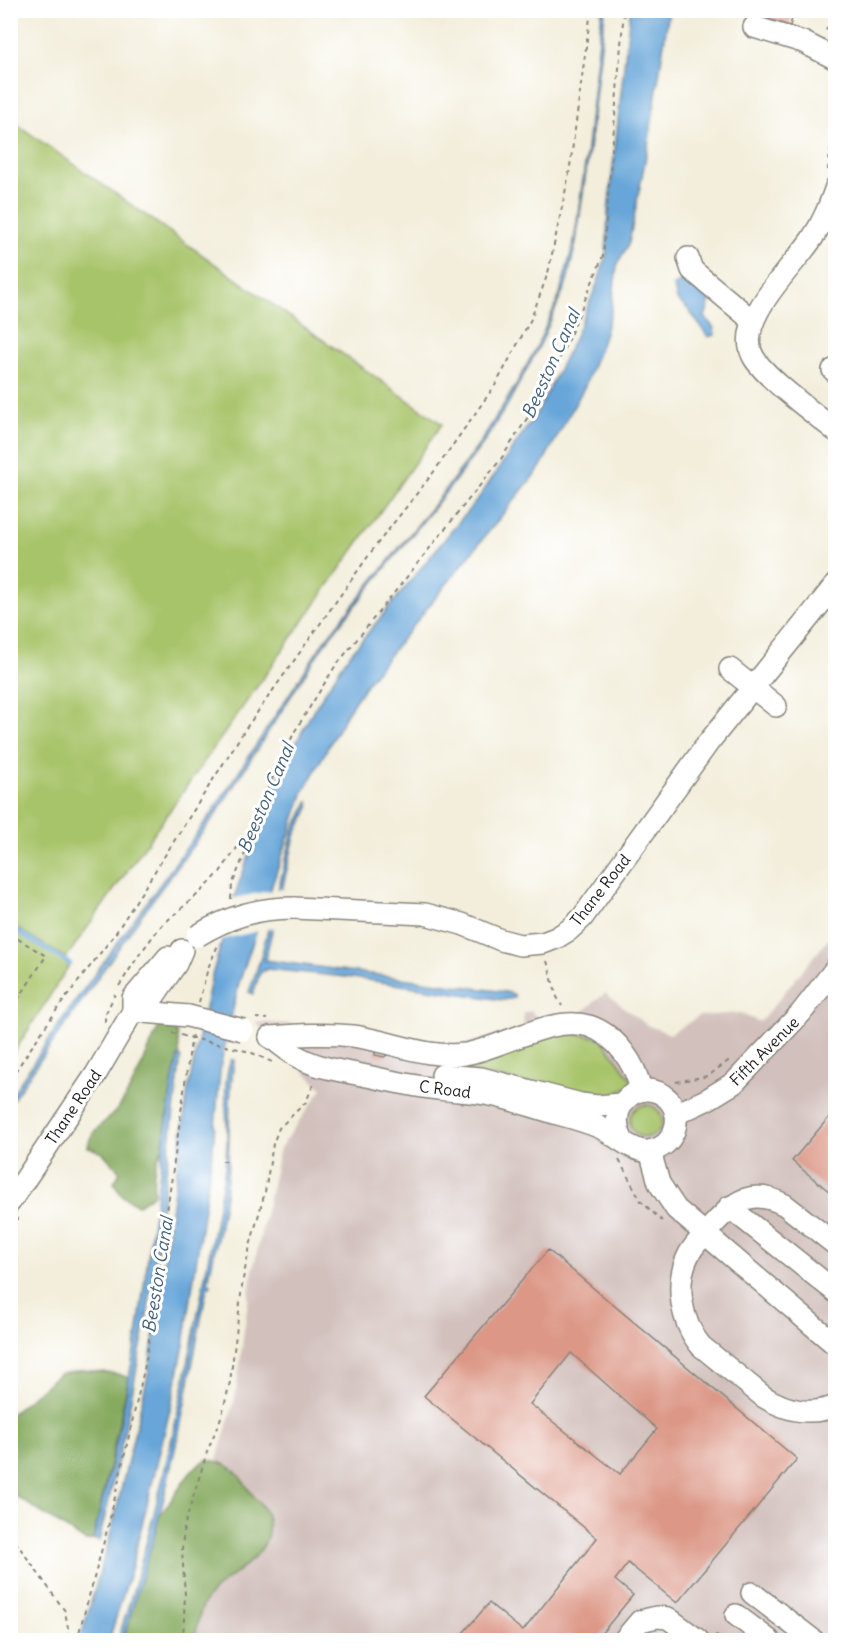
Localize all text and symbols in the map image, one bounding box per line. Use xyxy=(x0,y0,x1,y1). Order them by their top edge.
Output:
water label: Beeston Canal xyxy=(516,303,586,422)
water label: Beeston Canal xyxy=(232,737,300,856)
street label: Thane Road xyxy=(566,850,634,930)
street label: Fifth Avenue xyxy=(725,1012,803,1090)
street label: Thane Road xyxy=(41,1066,105,1148)
street label: C Road xyxy=(418,1076,472,1102)
water label: Beeston Canal xyxy=(137,1212,178,1334)

